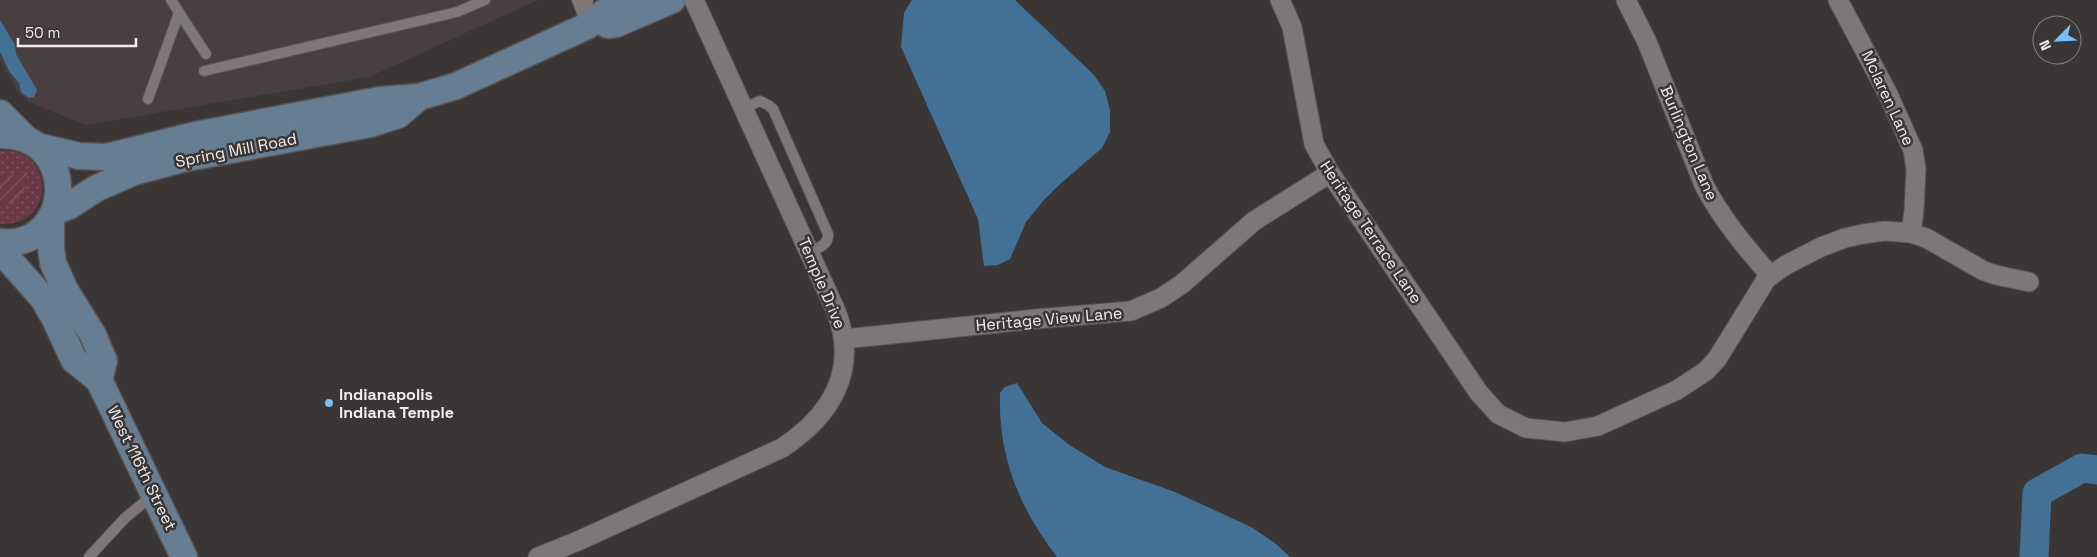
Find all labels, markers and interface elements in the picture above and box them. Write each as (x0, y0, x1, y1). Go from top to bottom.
scale bar (18, 15, 135, 47)
north arrow (2032, 15, 2082, 65)
text: 50 m (25, 23, 60, 42)
text: N (2035, 37, 2055, 53)
street label: Mclaren Lane (1857, 47, 1919, 149)
street label: Burlington Lane (1655, 83, 1723, 203)
street label: Spring Mill Road (174, 128, 298, 172)
street label: Heritage Terrace Lane (1315, 156, 1427, 308)
street label: Temple Drive (793, 234, 851, 332)
street label: Heritage View Lane (975, 302, 1123, 336)
place label: Indianapolis Indiana Temple (339, 384, 454, 423)
marker: Indianapolis Indiana Temple (323, 397, 335, 409)
street label: West 116th Street (103, 402, 181, 534)

